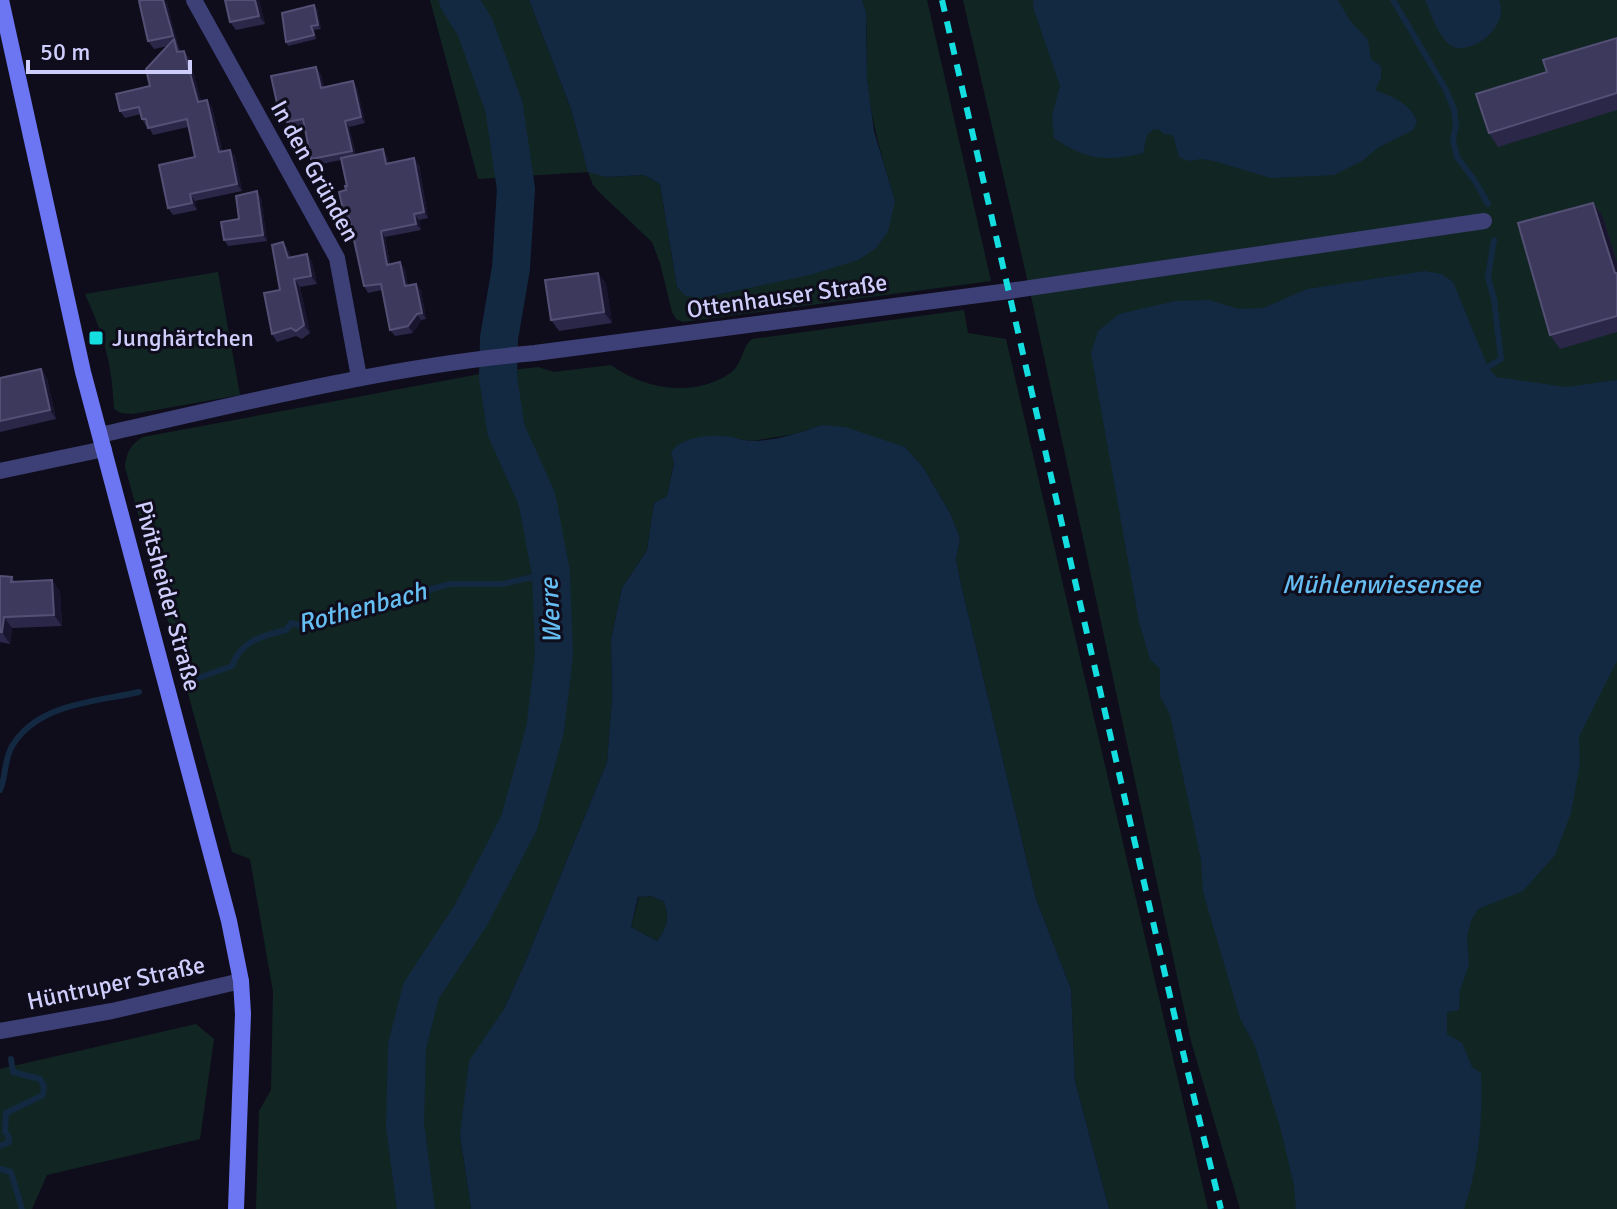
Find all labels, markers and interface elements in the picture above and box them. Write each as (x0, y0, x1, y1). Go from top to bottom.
scale bar (28, 24, 190, 74)
text: 50 m (40, 37, 90, 67)
street label: In den Gründen (264, 95, 366, 247)
street label: Ottenhauser Straße (685, 267, 889, 325)
place label: Junghärtchen (112, 323, 254, 353)
marker: Junghärtchen (87, 329, 105, 347)
street label: Pivitsheider Straße (128, 498, 208, 694)
water label: Mühlenwiesensee (1282, 569, 1482, 601)
water label: Rothenbach (294, 575, 431, 641)
water label: Werre (533, 575, 569, 645)
street label: Hüntruper Straße (24, 949, 208, 1017)

